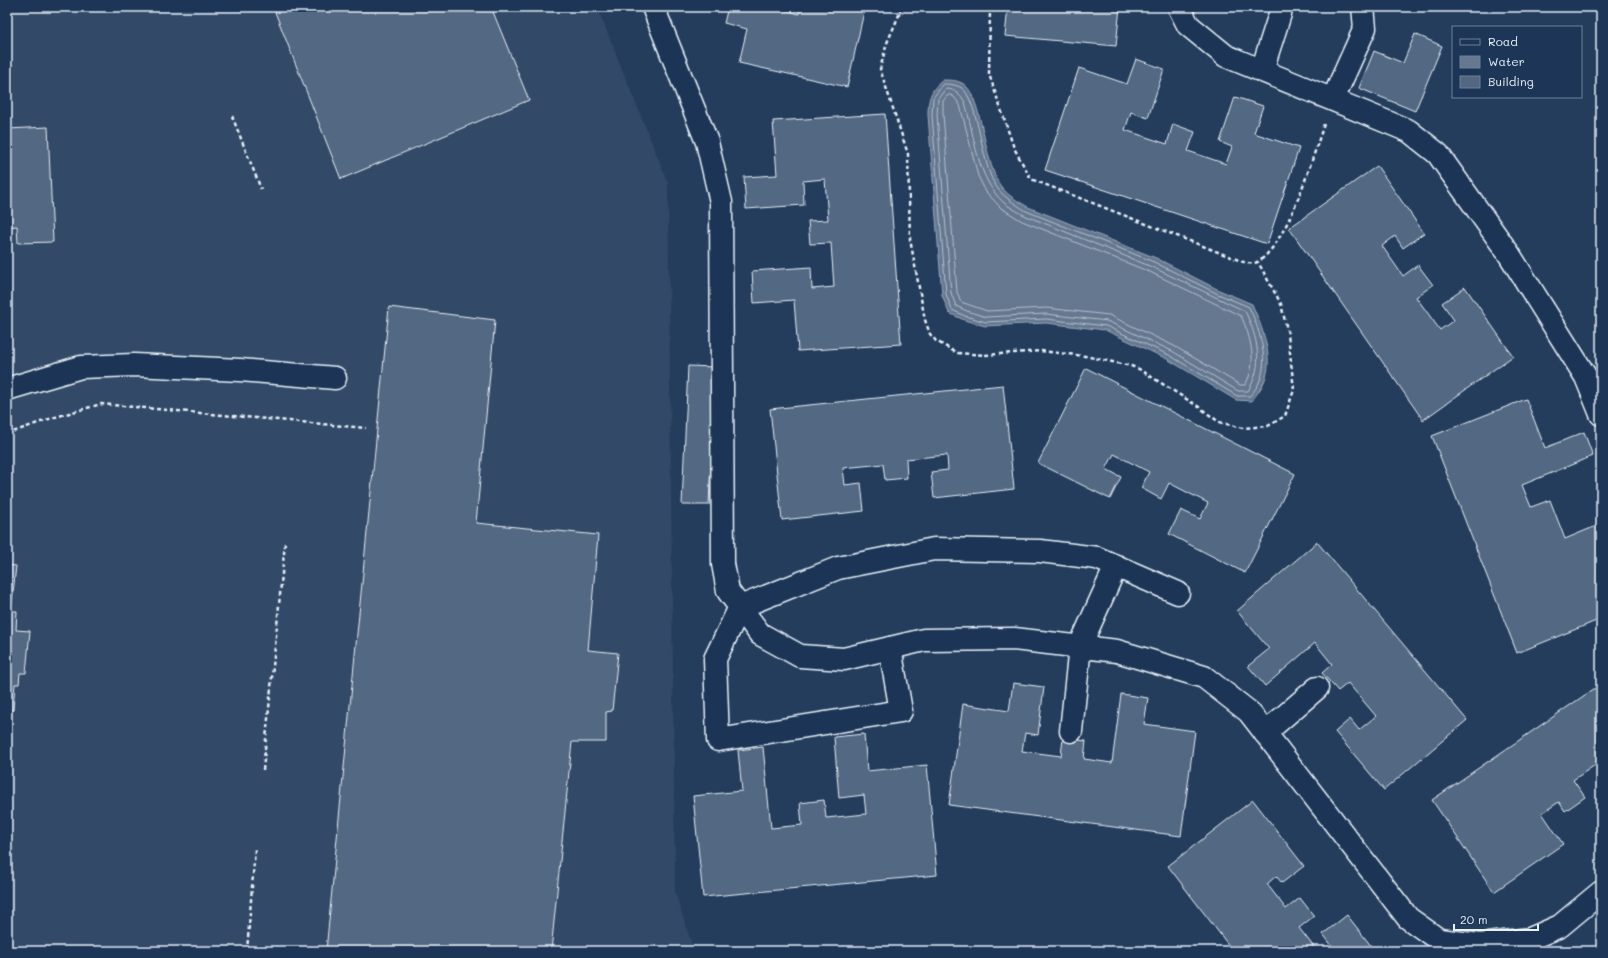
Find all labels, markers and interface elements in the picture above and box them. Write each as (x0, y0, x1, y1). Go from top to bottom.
legend (1452, 26, 1582, 98)
text: Road (1488, 33, 1518, 49)
text: Water (1488, 53, 1525, 69)
text: Building (1488, 73, 1534, 89)
scale bar (1454, 906, 1538, 932)
text: 20 m (1460, 911, 1488, 927)

